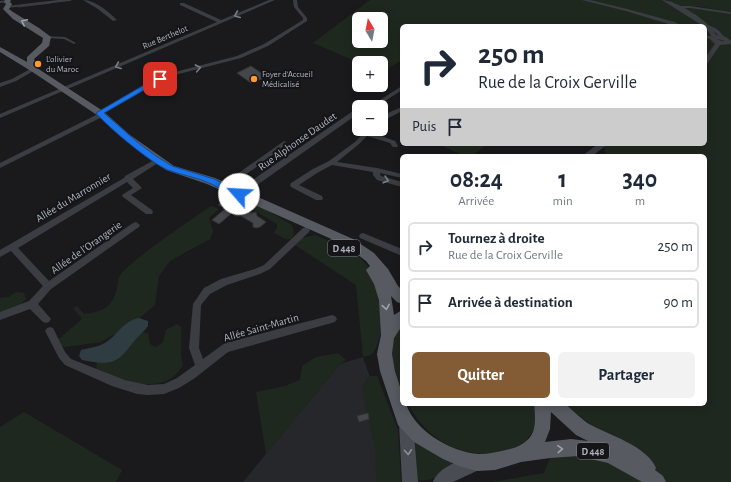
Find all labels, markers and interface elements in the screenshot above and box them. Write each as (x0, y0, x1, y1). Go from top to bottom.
one-way arrow (234, 11, 241, 19)
north arrow (352, 12, 388, 48)
map controls (352, 12, 388, 136)
one-way arrow (21, 19, 29, 27)
street label: Rue Berthelot (141, 24, 189, 51)
icon: right (412, 40, 464, 92)
text: 250 m (478, 41, 545, 69)
place label: L'olivier du Maroc (46, 55, 79, 74)
button: + (352, 56, 388, 92)
marker: L'olivier du Maroc (33, 59, 43, 69)
one-way arrow (114, 61, 122, 69)
pin (143, 62, 177, 96)
one-way arrow (195, 65, 201, 73)
icon: arrive (149, 68, 171, 90)
place label: Foyer d’Accueil Médicalisé (262, 70, 313, 89)
marker: Foyer d’Accueil Médicalisé (249, 74, 259, 84)
text: Rue de la Croix Gerville (478, 74, 637, 92)
button: − (352, 100, 388, 136)
street label: Rue Alphonse Daudet (256, 110, 339, 173)
icon: arrive (444, 116, 466, 138)
text: Puis (412, 119, 436, 134)
text: 08:24 (450, 168, 503, 192)
text: 1 (558, 168, 567, 192)
text: 340 (622, 168, 657, 192)
street label: Allée du Marronnier (34, 171, 113, 224)
position arrow (218, 173, 260, 215)
one-way arrow (382, 175, 389, 184)
text: Arrivée (458, 195, 494, 208)
text: min (553, 195, 573, 208)
text: m (635, 195, 645, 208)
street label: Allée de l'Orangerie (49, 219, 124, 276)
text: Tournez à droite (448, 231, 545, 246)
icon: right (414, 236, 436, 258)
text: 250 m (658, 239, 693, 254)
road number: D 448 (328, 240, 360, 256)
text: Rue de la Croix Gerville (448, 249, 563, 262)
icon: arrive (414, 292, 436, 314)
text: Arrivée à destination (448, 295, 573, 310)
text: 90 m (664, 295, 693, 310)
one-way arrow (381, 303, 390, 310)
street label: Allée Saint-Martin (222, 312, 300, 343)
button: Quitter (412, 352, 550, 398)
button: Partager (558, 352, 695, 398)
road number: D 448 (577, 443, 609, 459)
one-way arrow (557, 444, 563, 453)
one-way arrow (403, 449, 412, 455)

